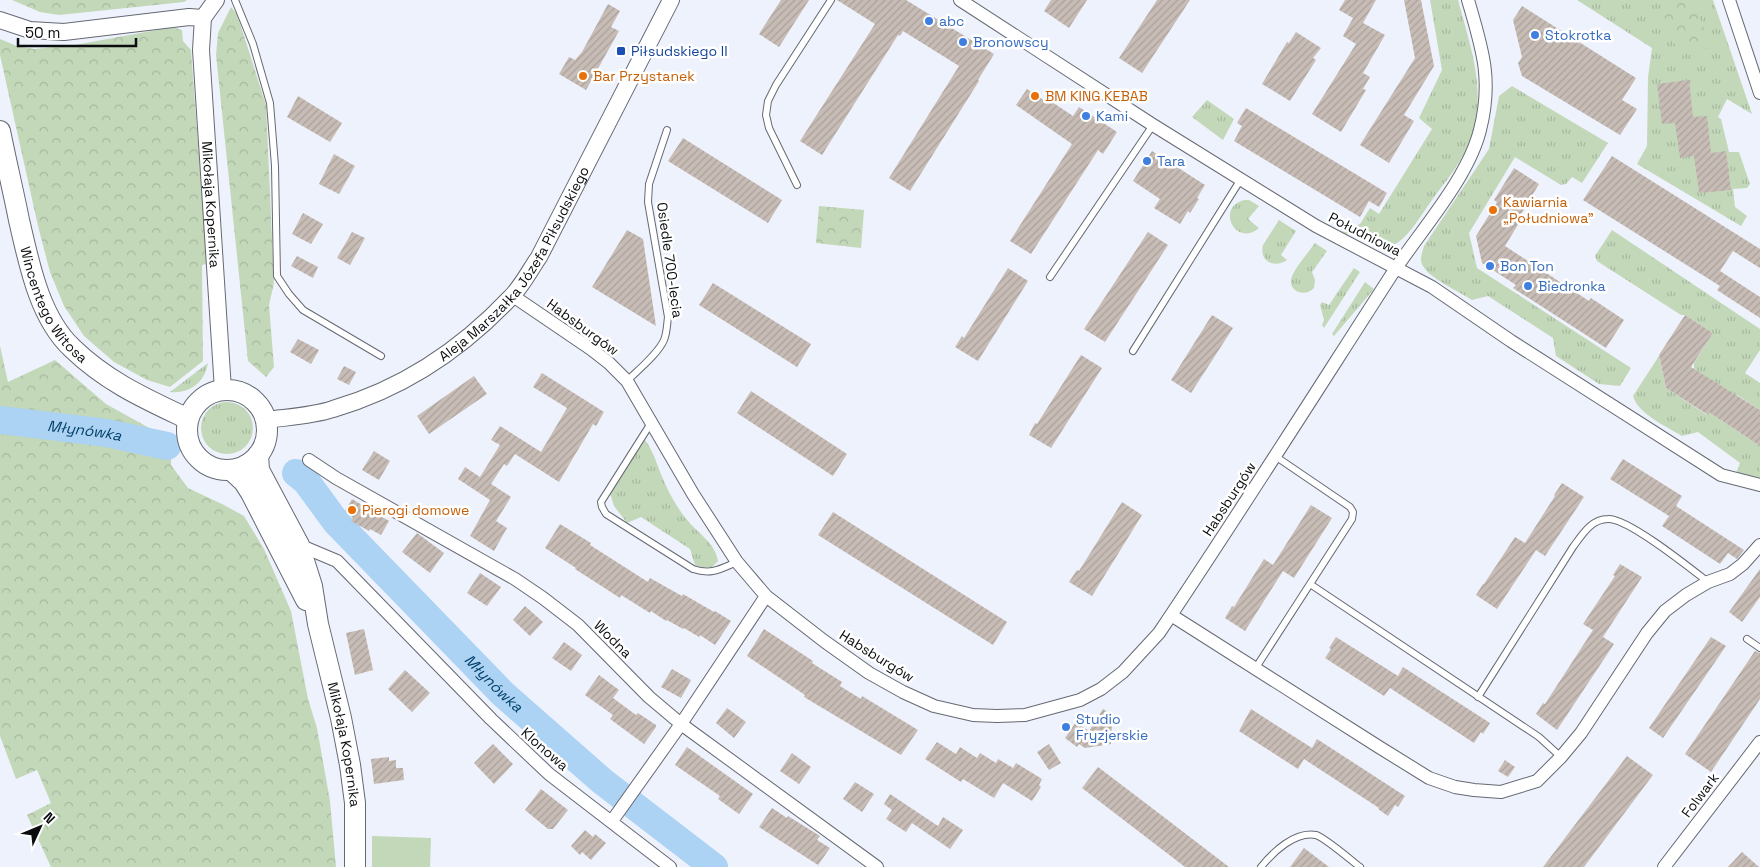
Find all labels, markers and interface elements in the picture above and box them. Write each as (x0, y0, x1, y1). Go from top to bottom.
place label: abc (939, 12, 964, 30)
scale bar (18, 15, 135, 47)
marker: abc (923, 15, 935, 27)
text: 50 m (25, 23, 60, 42)
place label: Stokrotka (1545, 26, 1611, 44)
marker: Stokrotka (1529, 29, 1541, 41)
place label: Bronowscy (973, 33, 1049, 51)
marker: Bronowscy (957, 36, 969, 48)
place label: Piłsudskiego II (631, 42, 728, 60)
marker: Piłsudskiego II (615, 45, 627, 57)
place label: Bar Przystanek (593, 67, 695, 85)
marker: Bar Przystanek (577, 70, 589, 82)
place label: BM KING KEBAB (1045, 87, 1148, 105)
marker: BM KING KEBAB (1029, 90, 1041, 102)
place label: Kami (1096, 107, 1128, 125)
marker: Kami (1080, 110, 1092, 122)
street label: Mikołaja Kopernika (198, 141, 224, 268)
place label: Tara (1157, 152, 1185, 170)
marker: Tara (1141, 155, 1153, 167)
street label: Aleja Marszałka Józefa Piłsudskiego (435, 163, 593, 365)
place label: Kawiarnia „Południowa” (1503, 193, 1594, 227)
street label: Osiedle 700-lecia (653, 201, 687, 319)
marker: Kawiarnia „Południowa” (1487, 204, 1499, 216)
street label: Południowa (1326, 208, 1404, 260)
street label: Wincentego Witosa (16, 245, 91, 367)
place label: Bon Ton (1500, 257, 1554, 275)
marker: Bon Ton (1484, 260, 1496, 272)
place label: Biedronka (1538, 277, 1606, 295)
marker: Biedronka (1522, 280, 1534, 292)
street label: Habsburgów (543, 295, 623, 359)
water label: Młynówka (46, 416, 124, 445)
street label: Habsburgów (1198, 458, 1260, 540)
place label: Pierogi domowe (362, 501, 469, 519)
marker: Pierogi domowe (346, 504, 358, 516)
street label: Wodna (590, 616, 636, 662)
street label: Habsburgów (836, 626, 918, 686)
water label: Młynówka (461, 650, 527, 716)
street label: Mikołaja Kopernika (324, 680, 364, 808)
place label: Studio Fryzjerskie (1076, 710, 1148, 744)
marker: Studio Fryzjerskie (1060, 721, 1072, 733)
street label: Klonowa (518, 724, 572, 774)
street label: Folwark (1677, 769, 1723, 821)
north arrow (15, 802, 65, 852)
text: N (40, 808, 59, 828)

